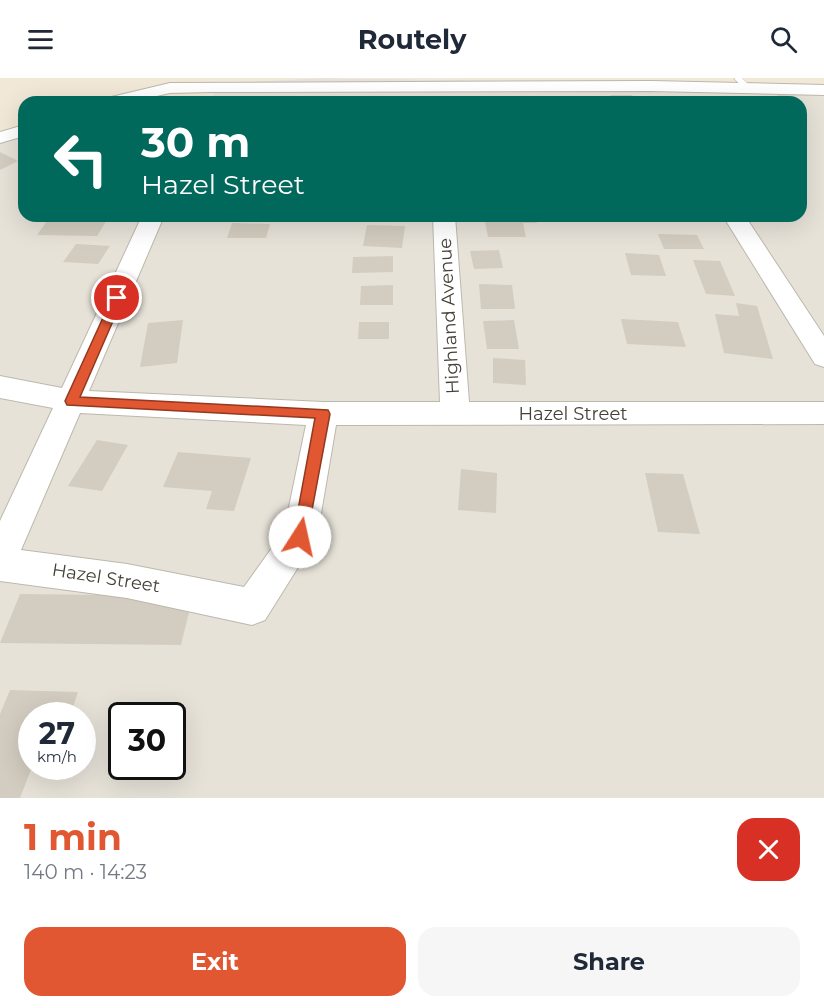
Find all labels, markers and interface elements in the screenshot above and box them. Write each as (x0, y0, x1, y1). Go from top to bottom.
icon: menu (24, 23, 57, 56)
text: Routely (358, 23, 466, 56)
icon: search (767, 23, 800, 56)
text: 30 m (141, 116, 250, 168)
icon: left (42, 120, 120, 198)
text: Hazel Street (141, 168, 305, 201)
street label: Highland Avenue (434, 237, 464, 395)
pin (91, 272, 142, 323)
icon: arrive (100, 281, 133, 314)
street label: Hazel Street (518, 403, 628, 425)
position arrow (268, 505, 332, 569)
street label: Hazel Street (50, 559, 162, 597)
speed limit sign: 30 (108, 702, 186, 780)
text: 27 (39, 715, 75, 752)
text: km/h (37, 747, 77, 766)
text: 1 min (24, 815, 122, 859)
button: close (737, 818, 800, 881)
text: 140 m · 14:23 (24, 860, 147, 884)
button: Exit (24, 927, 406, 996)
button: Share (418, 927, 800, 996)

